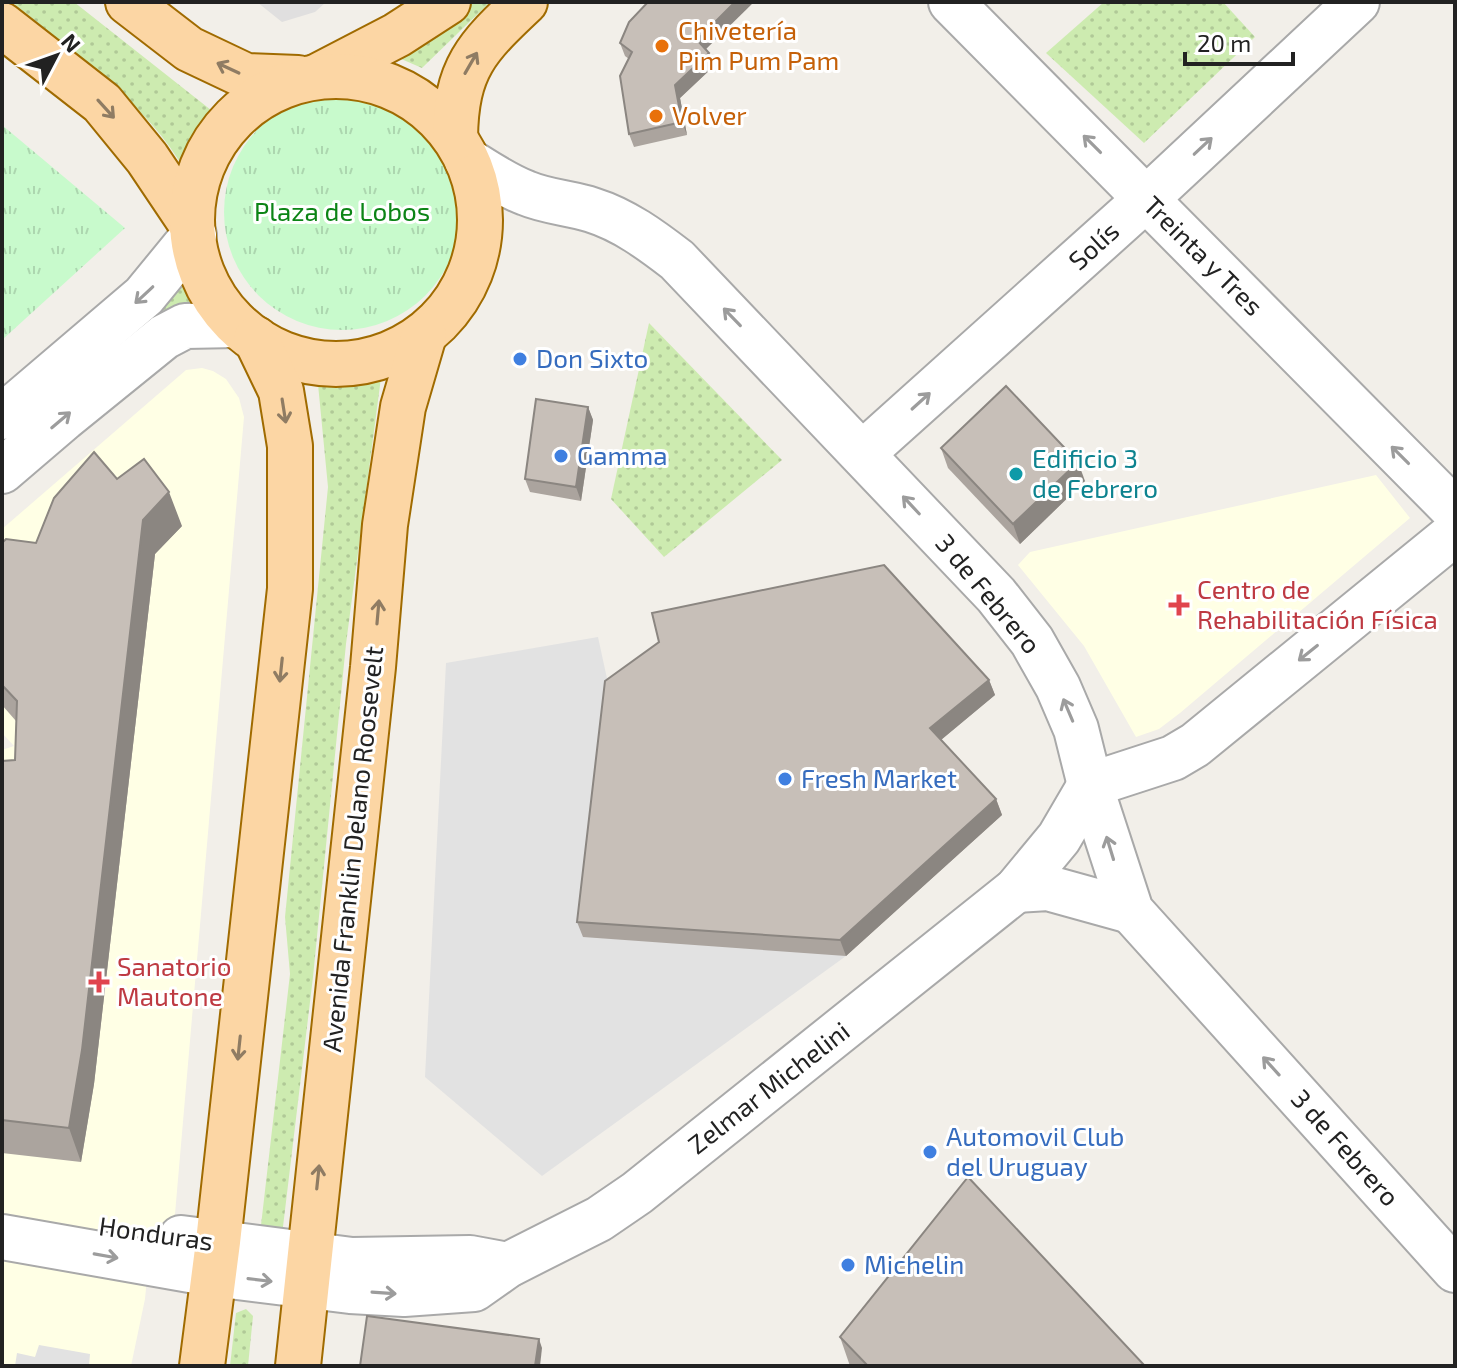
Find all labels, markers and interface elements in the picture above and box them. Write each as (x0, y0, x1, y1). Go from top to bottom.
place label: Chivetería Pim Pum Pam (678, 14, 839, 75)
north arrow (16, 16, 96, 96)
scale bar (1185, 16, 1293, 66)
text: N (57, 28, 87, 57)
text: 20 m (1197, 28, 1251, 57)
marker: Chivetería Pim Pum Pam (653, 37, 671, 55)
one-way arrow (463, 52, 479, 75)
one-way arrow (217, 60, 241, 75)
one-way arrow (97, 99, 116, 119)
place label: Volver (672, 99, 747, 130)
marker: Volver (647, 107, 665, 125)
one-way arrow (1082, 134, 1101, 154)
one-way arrow (1193, 137, 1213, 155)
street label: Treinta y Tres (1138, 189, 1270, 321)
park label: Plaza de Lobos (254, 195, 430, 226)
street label: Solís (1062, 214, 1124, 275)
one-way arrow (135, 285, 154, 304)
one-way arrow (722, 307, 741, 327)
place label: Don Sixto (536, 342, 648, 373)
marker: Don Sixto (511, 350, 529, 368)
one-way arrow (910, 392, 930, 410)
one-way arrow (278, 398, 293, 423)
one-way arrow (50, 411, 71, 429)
place label: Gamma (577, 439, 667, 470)
place label: Edificio 3 de Febrero (1032, 442, 1158, 503)
one-way arrow (1391, 446, 1410, 465)
marker: Gamma (552, 447, 570, 465)
marker: Edificio 3 de Febrero (1007, 465, 1025, 483)
one-way arrow (902, 495, 921, 515)
street label: 3 de Febrero (930, 527, 1048, 659)
place label: Centro de Rehabilitación Física (1197, 573, 1438, 634)
marker: Centro de Rehabilitación Física (1168, 594, 1190, 616)
one-way arrow (370, 599, 385, 626)
street label: Avenida Franklin Delano Roosevelt (315, 644, 388, 1053)
one-way arrow (1298, 644, 1318, 662)
one-way arrow (273, 656, 288, 683)
one-way arrow (1060, 698, 1075, 723)
place label: Fresh Market (801, 762, 957, 793)
marker: Fresh Market (776, 770, 794, 788)
one-way arrow (1102, 836, 1117, 862)
place label: Sanatorio Mautone (117, 950, 232, 1011)
marker: Sanatorio Mautone (88, 971, 110, 993)
street label: Zelmar Michelini (681, 1014, 855, 1159)
one-way arrow (231, 1034, 246, 1061)
one-way arrow (1263, 1057, 1281, 1077)
street label: 3 de Febrero (1286, 1082, 1407, 1212)
place label: Automovil Club del Uruguay (946, 1120, 1124, 1181)
marker: Automovil Club del Uruguay (921, 1143, 939, 1161)
one-way arrow (311, 1164, 326, 1191)
street label: Honduras (97, 1209, 215, 1256)
place label: Michelin (864, 1248, 964, 1279)
one-way arrow (93, 1250, 118, 1265)
marker: Michelin (839, 1256, 857, 1274)
one-way arrow (247, 1273, 272, 1288)
one-way arrow (370, 1286, 397, 1301)

